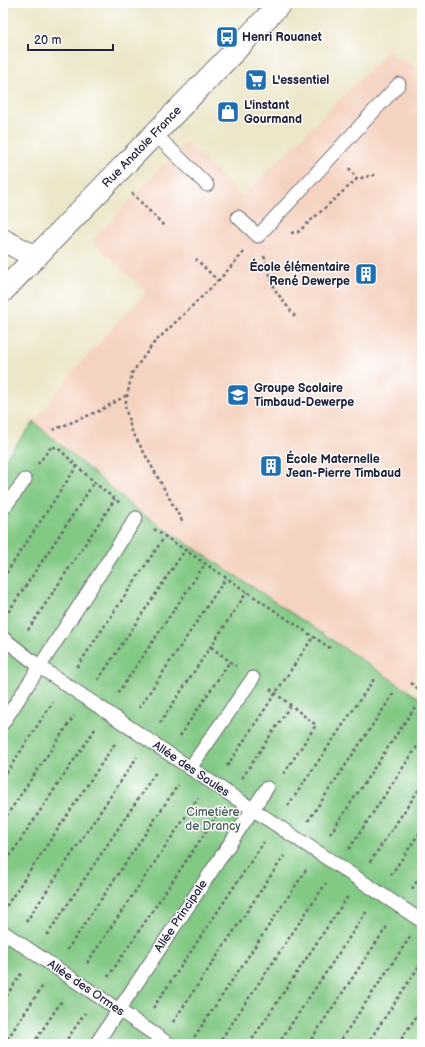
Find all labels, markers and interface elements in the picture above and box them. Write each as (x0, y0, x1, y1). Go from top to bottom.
bus stop icon: Henri Rouanet (214, 24, 240, 50)
scale bar (28, 26, 113, 52)
place label: Henri Rouanet (242, 30, 322, 45)
text: 20 m (34, 33, 61, 48)
supermarket icon: L'essentiel (243, 67, 269, 93)
place label: L'essentiel (272, 73, 329, 88)
place label: L'instant Gourmand (244, 98, 302, 127)
shop icon: L'instant Gourmand (215, 99, 241, 125)
street label: Rue Anatole France (99, 103, 185, 191)
place label: École élémentaire René Dewerpe (249, 258, 350, 289)
building icon: École élémentaire René Dewerpe (353, 261, 379, 287)
place label: Groupe Scolaire Timbaud-Dewerpe (254, 381, 354, 410)
school or university icon: Groupe Scolaire Timbaud-Dewerpe (225, 382, 251, 408)
place label: École Maternelle Jean-Pierre Timbaud (286, 450, 401, 481)
building icon: École Maternelle Jean-Pierre Timbaud (258, 453, 284, 479)
street label: Allée des Saules (150, 738, 232, 800)
park label: Cimetière de Drancy (185, 805, 241, 834)
street label: Allée Principale (151, 877, 211, 955)
street label: Allée des Ormes (45, 957, 127, 1019)

